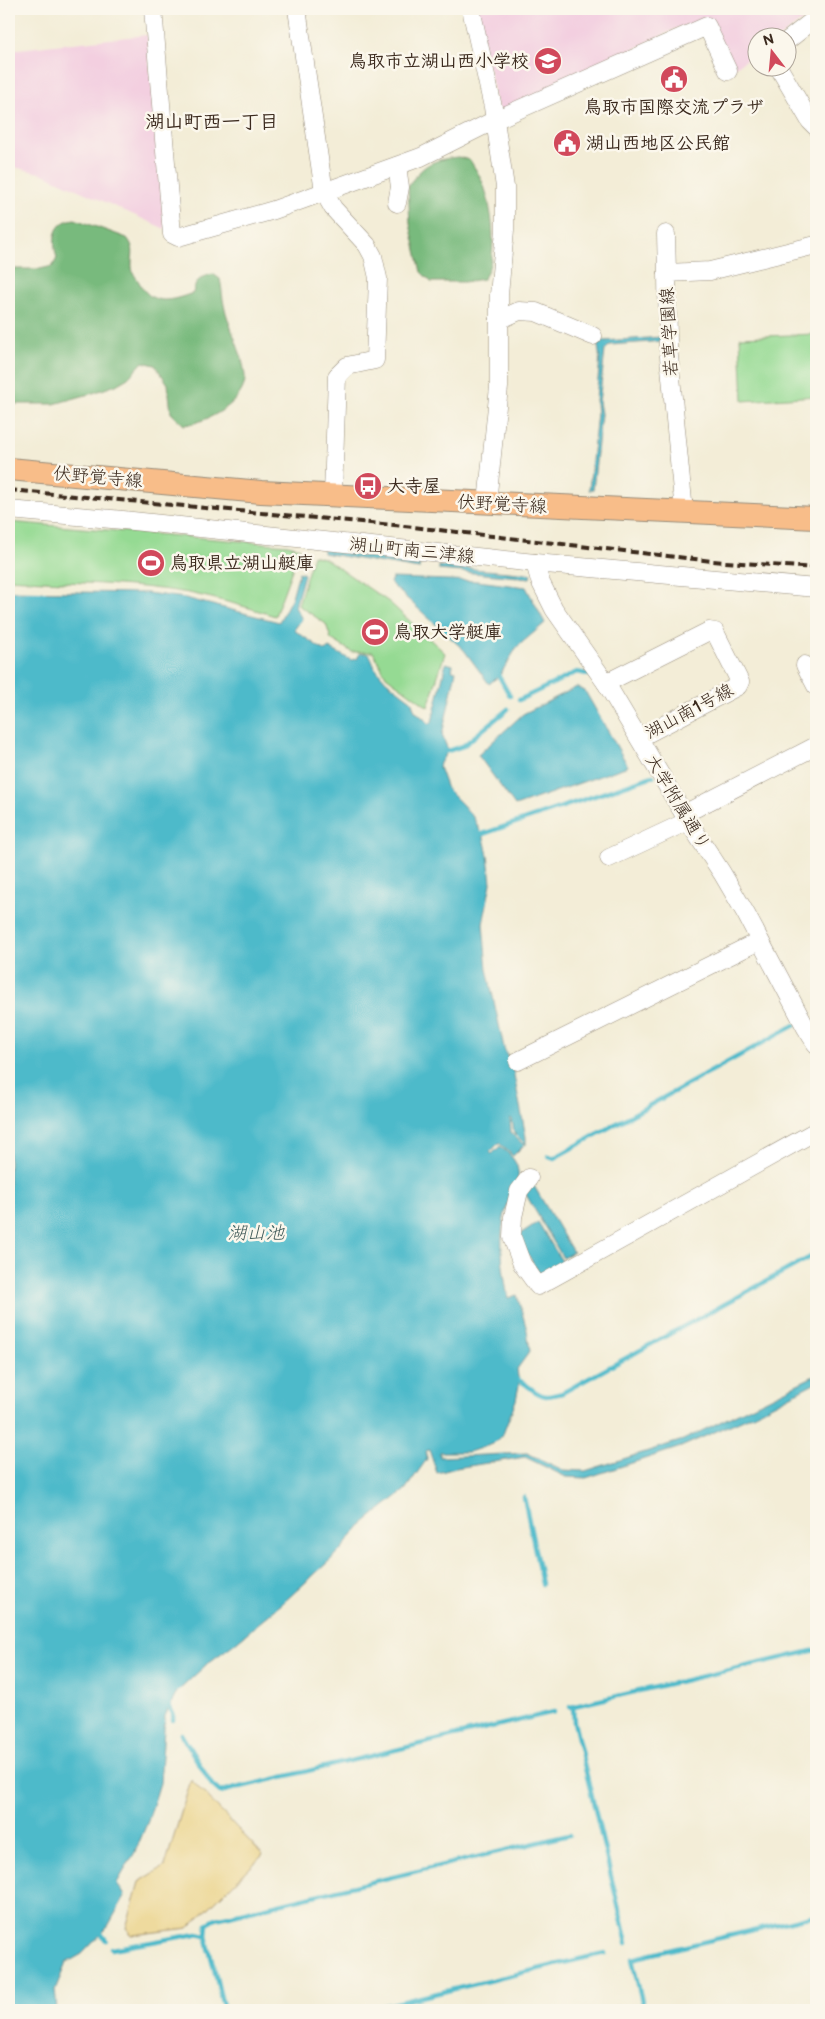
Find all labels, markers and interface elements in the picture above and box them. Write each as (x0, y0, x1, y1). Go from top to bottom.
north arrow (748, 28, 798, 78)
text: N (761, 30, 776, 50)
school or university icon: 鳥取市立湖山西小学校 (533, 46, 563, 76)
place label: 鳥取市立湖山西小学校 (349, 51, 529, 72)
public building icon: 鳥取市国際交流プラザ (659, 64, 689, 94)
place label: 鳥取市国際交流プラザ (584, 97, 764, 118)
district label: 湖山町西一丁目 (145, 111, 279, 134)
public building icon: 湖山西地区公民館 (552, 128, 582, 158)
place label: 湖山西地区公民館 (586, 133, 730, 154)
street label: 若草学園線 (657, 286, 682, 377)
street label: 伏野覚寺線 (52, 463, 144, 492)
bus stop icon: 大寺屋 (353, 471, 383, 501)
place label: 大寺屋 (387, 476, 441, 497)
street label: 伏野覚寺線 (456, 492, 547, 517)
street label: 湖山町南三津線 (348, 533, 476, 568)
sports icon: 鳥取県立湖山艇庫 (136, 548, 166, 578)
place label: 鳥取県立湖山艇庫 (170, 553, 314, 574)
sports icon: 鳥取大学艇庫 (360, 617, 390, 647)
place label: 鳥取大学艇庫 (394, 622, 502, 643)
street label: 湖山南1号線 (641, 679, 737, 743)
street label: 大学附属通り (641, 751, 714, 854)
water label: 湖山池 (227, 1222, 285, 1245)

